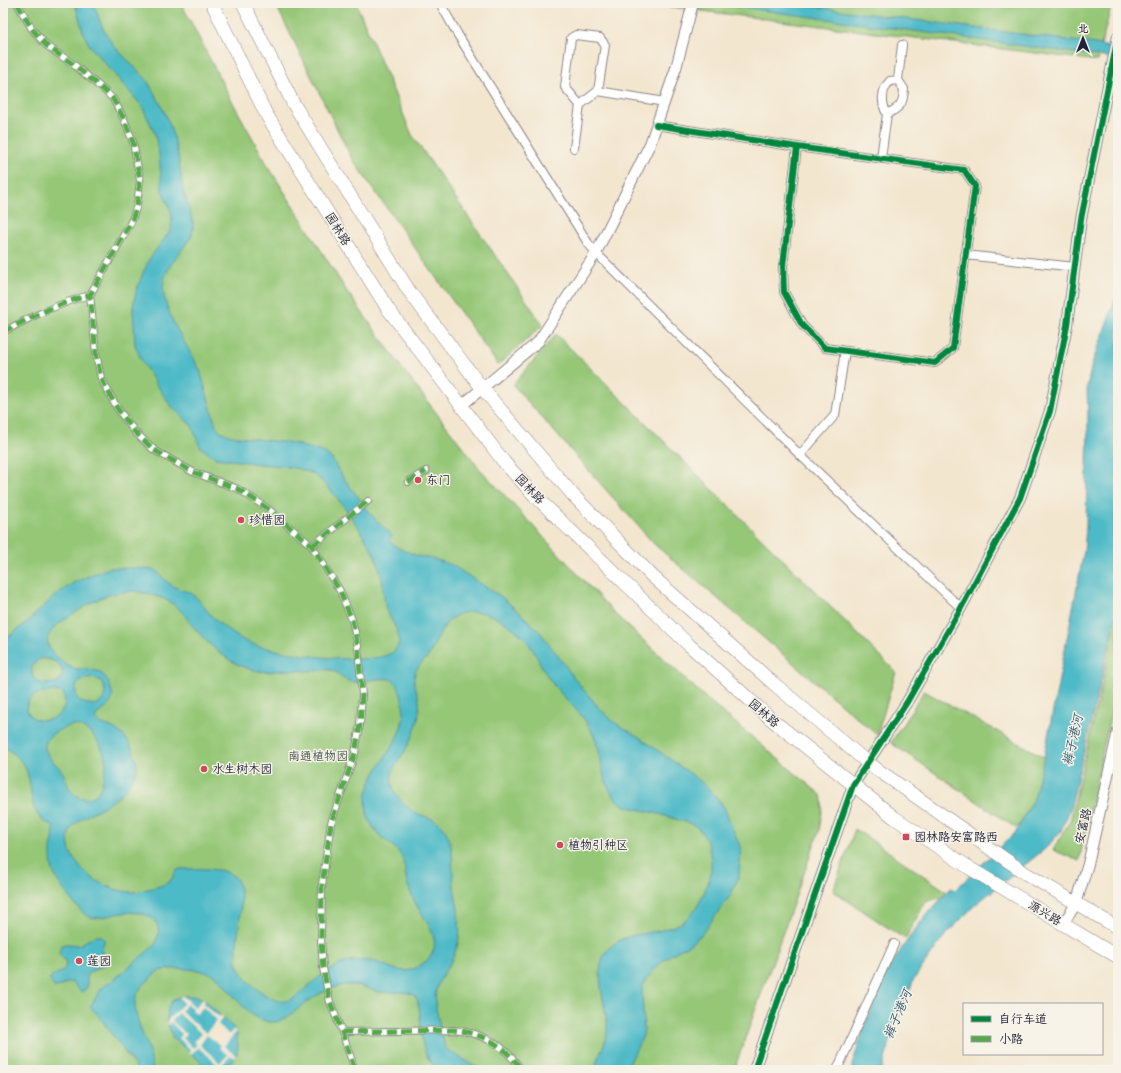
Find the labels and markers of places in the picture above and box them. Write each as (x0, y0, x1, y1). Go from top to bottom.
place label: 东门 (426, 470, 450, 488)
marker: 东门 (413, 475, 423, 485)
place label: 珍惜园 (249, 510, 285, 528)
marker: 珍惜园 (236, 515, 246, 525)
place label: 水生树木园 (212, 759, 272, 777)
marker: 水生树木园 (199, 764, 209, 774)
place label: 园林路安富路西 (914, 827, 998, 845)
marker: 园林路安富路西 (901, 832, 911, 842)
place label: 植物引种区 (568, 835, 628, 853)
marker: 植物引种区 (555, 840, 565, 850)
place label: 莲园 (87, 951, 111, 969)
marker: 莲园 (74, 956, 84, 966)

